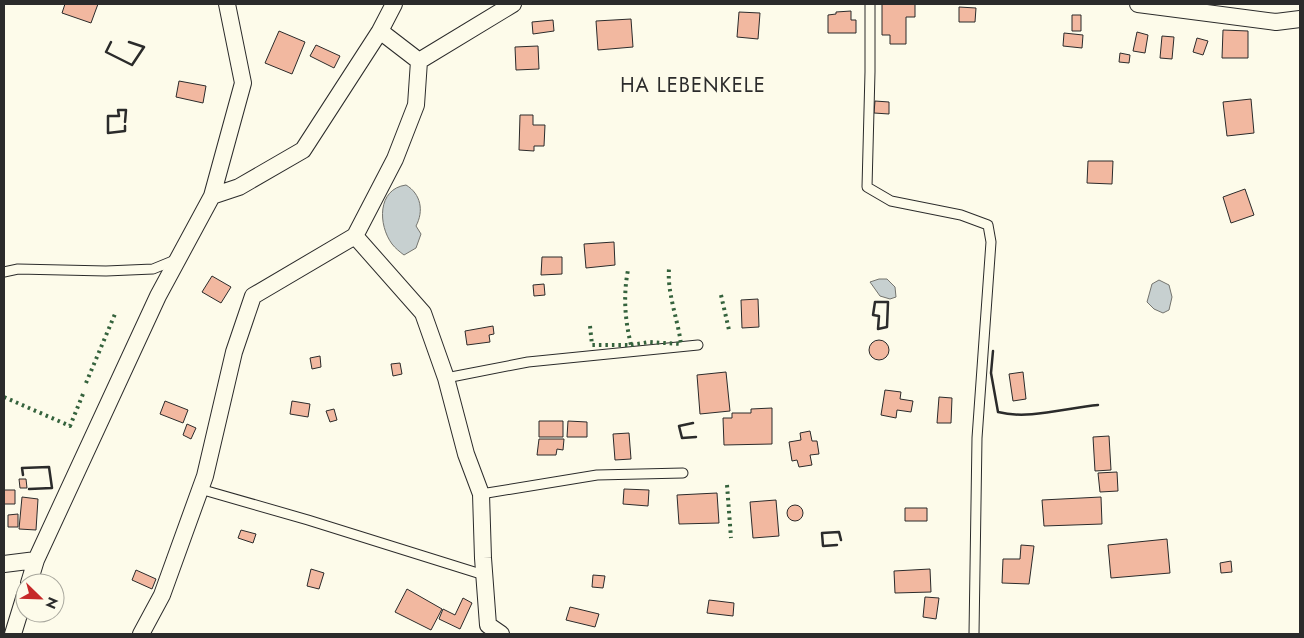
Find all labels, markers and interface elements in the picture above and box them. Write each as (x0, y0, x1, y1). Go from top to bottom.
district label: HA LEBENKELE (620, 71, 766, 100)
north arrow (15, 573, 65, 623)
text: N (41, 594, 63, 612)

